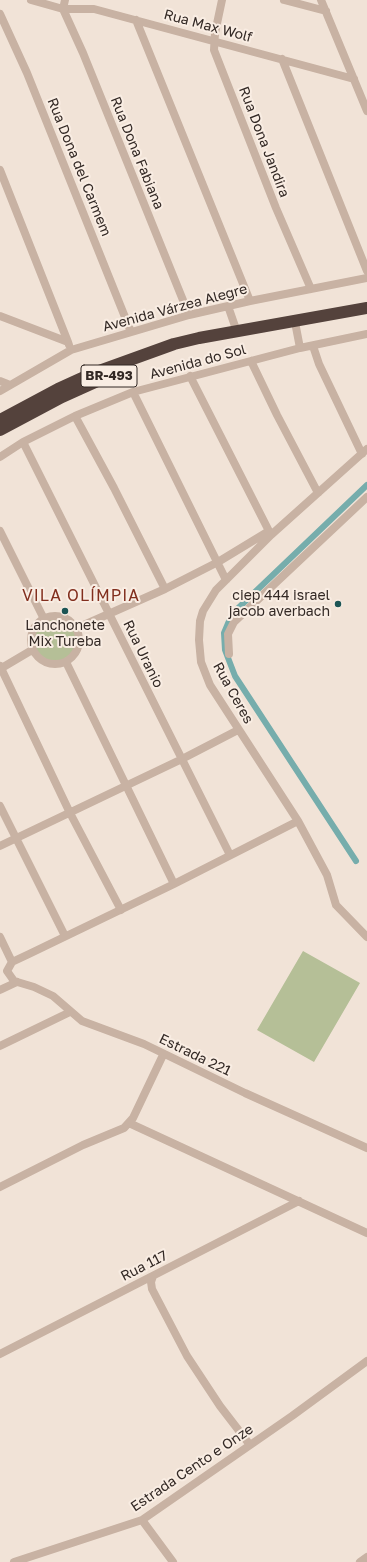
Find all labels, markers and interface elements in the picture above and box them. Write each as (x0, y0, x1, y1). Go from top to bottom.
street label: Rua Max Wolf (162, 6, 254, 46)
street label: Rua Dona Jandira (235, 84, 293, 200)
street label: Rua Dona Fabiana (107, 94, 167, 212)
street label: Rua Dona del Carmem (44, 95, 114, 239)
street label: Avenida Várzea Alegre (101, 281, 249, 335)
street label: Avenida do Sol (148, 341, 248, 383)
road number: BR-493 (81, 365, 137, 387)
district label: VILA OLÍMPIA (22, 586, 140, 606)
place label: ciep 444 israel jacob averbach (229, 588, 330, 620)
marker: ciep 444 israel jacob averbach (333, 599, 343, 609)
marker: Lanchonete Mix Tureba (60, 606, 70, 616)
street label: Rua Uranio (119, 617, 167, 691)
place label: Lanchonete Mix Tureba (25, 618, 105, 650)
street label: Rua Ceres (209, 659, 257, 727)
street label: Estrada 221 (156, 1030, 234, 1080)
street label: Rua 117 (118, 1247, 170, 1285)
street label: Estrada Cento e Onze (128, 1421, 256, 1515)

